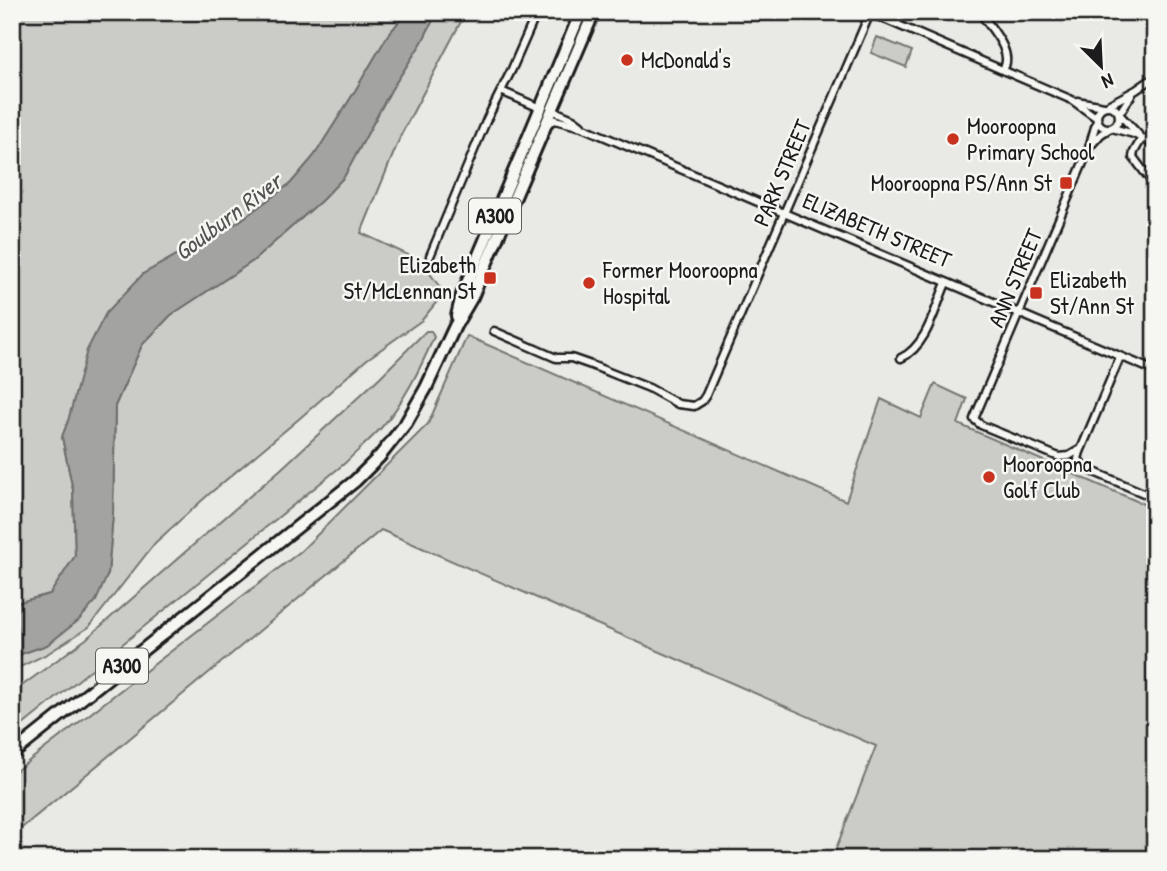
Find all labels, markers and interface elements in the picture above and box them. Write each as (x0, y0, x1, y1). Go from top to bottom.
north arrow (1066, 32, 1136, 102)
place label: McDonald's (641, 44, 731, 75)
marker: McDonald's (619, 52, 635, 68)
text: N (1098, 68, 1118, 95)
place label: Mooroopna Primary School (967, 110, 1095, 167)
street label: PARK STREET (745, 115, 818, 231)
marker: Mooroopna Primary School (945, 131, 961, 147)
water label: Goulburn River (167, 164, 290, 267)
place label: Mooroopna PS/Ann St (871, 167, 1053, 198)
marker: Mooroopna PS/Ann St (1058, 175, 1074, 191)
street label: ELIZABETH STREET (798, 184, 956, 275)
road number: A300 (469, 198, 521, 234)
street label: ANN STREET (980, 224, 1049, 332)
place label: Elizabeth St/McLennan St (344, 249, 477, 306)
place label: Former Mooroopna Hospital (602, 254, 758, 311)
place label: Elizabeth St/Ann St (1050, 264, 1135, 321)
marker: Elizabeth St/McLennan St (482, 270, 498, 286)
marker: Former Mooroopna Hospital (581, 275, 597, 291)
marker: Elizabeth St/Ann St (1028, 285, 1044, 301)
place label: Mooroopna Golf Club (1003, 448, 1092, 505)
marker: Mooroopna Golf Club (981, 469, 997, 485)
road number: A300 (96, 648, 148, 684)

